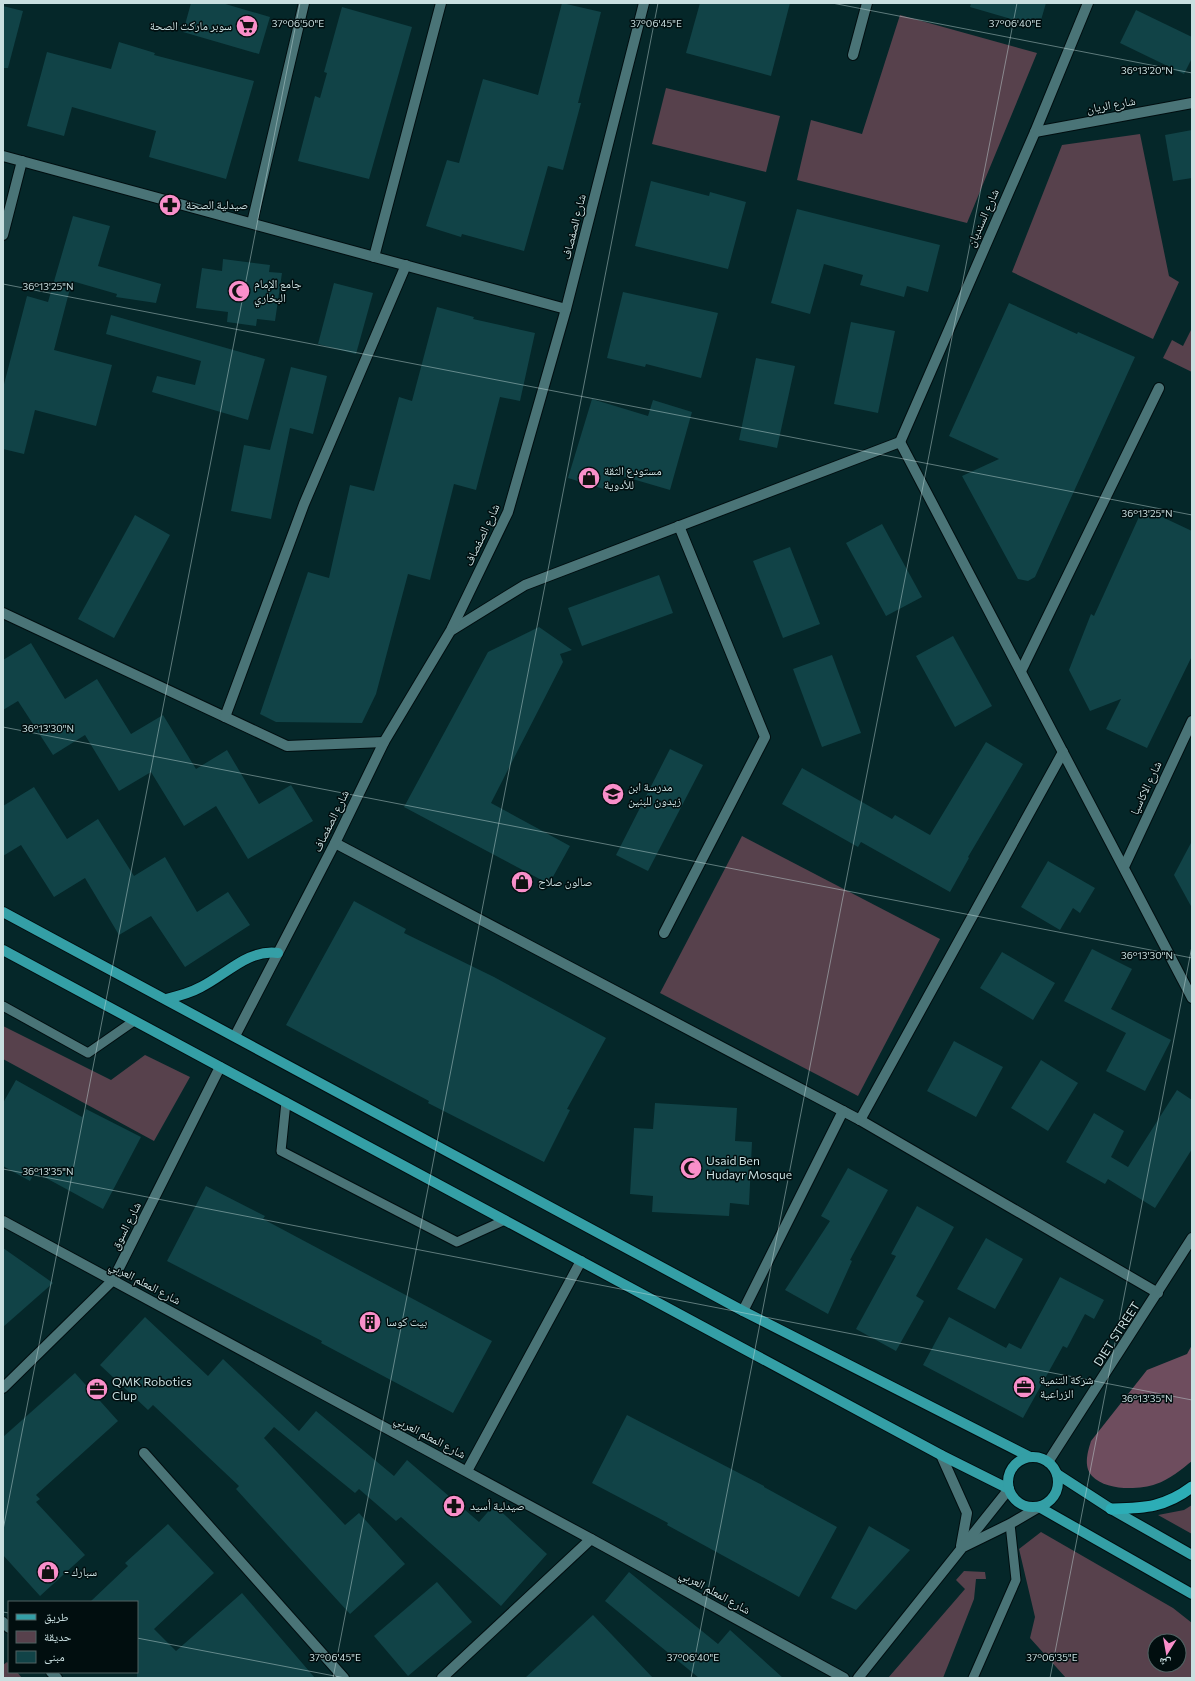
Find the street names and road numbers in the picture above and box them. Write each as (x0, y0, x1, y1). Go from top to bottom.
street label: شارع الريان (1085, 93, 1137, 117)
street label: شارع السنديان (963, 186, 1003, 250)
street label: شارع الصفصاف (558, 192, 590, 261)
street label: شارع الصفصاف (461, 501, 503, 569)
street label: شارع الاكاسيا (1127, 758, 1165, 817)
street label: شارع الصفصاف (309, 787, 353, 855)
street label: شارع السوق (107, 1199, 145, 1253)
street label: شارع المعلم العربي (106, 1257, 184, 1310)
street label: DIET STREET (1090, 1298, 1142, 1368)
street label: شارع المعلم العربي (391, 1411, 469, 1464)
street label: شارع المعلم العربي (676, 1566, 753, 1620)

